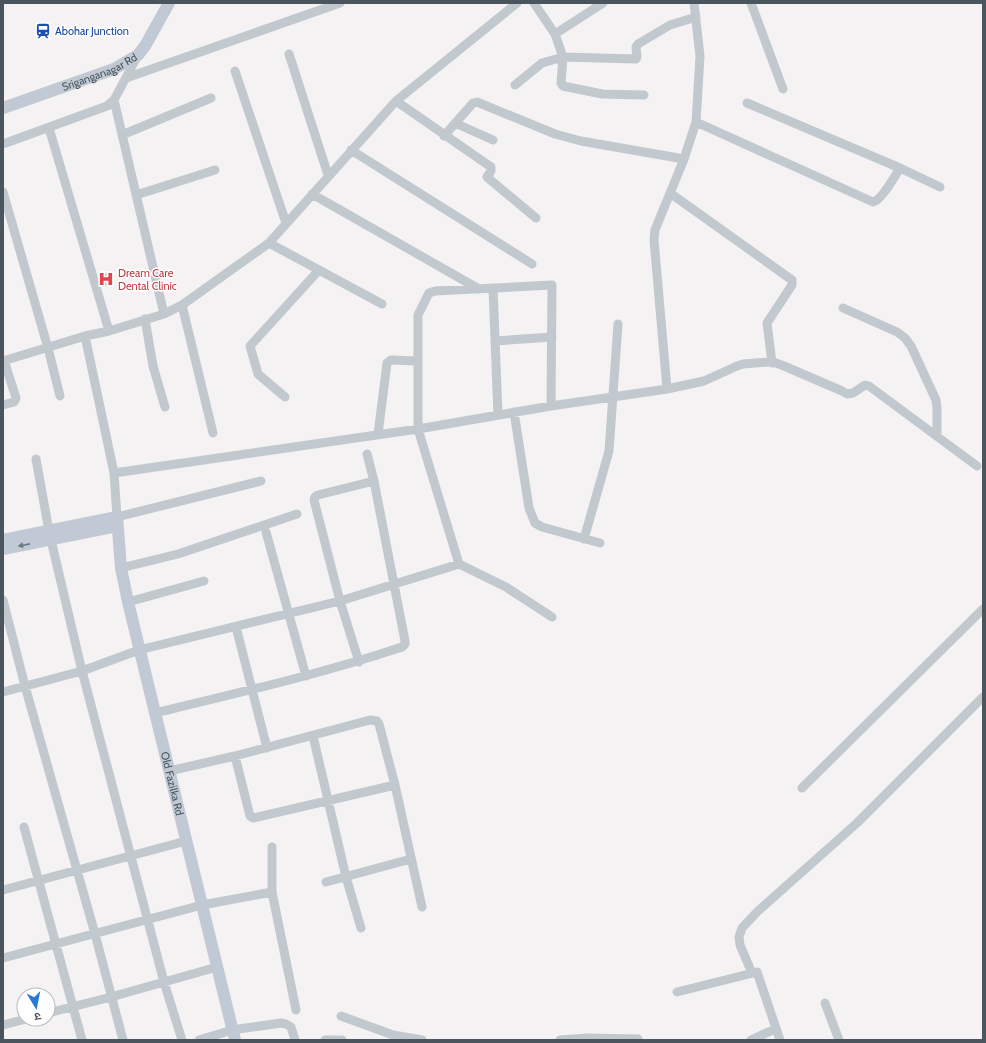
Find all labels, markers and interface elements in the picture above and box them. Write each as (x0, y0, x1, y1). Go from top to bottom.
station icon: Abohar Junction (34, 22, 52, 40)
place label: Abohar Junction (55, 24, 129, 38)
street label: Sriganganagar Rd (60, 50, 140, 94)
place label: Dream Care Dental Clinic (118, 266, 177, 293)
hospital icon: Dream Care Dental Clinic (97, 270, 115, 288)
one-way arrow (18, 542, 30, 548)
street label: Old Fazilka Rd (158, 750, 187, 817)
north arrow (16, 987, 56, 1027)
text: उ (33, 1009, 42, 1024)

